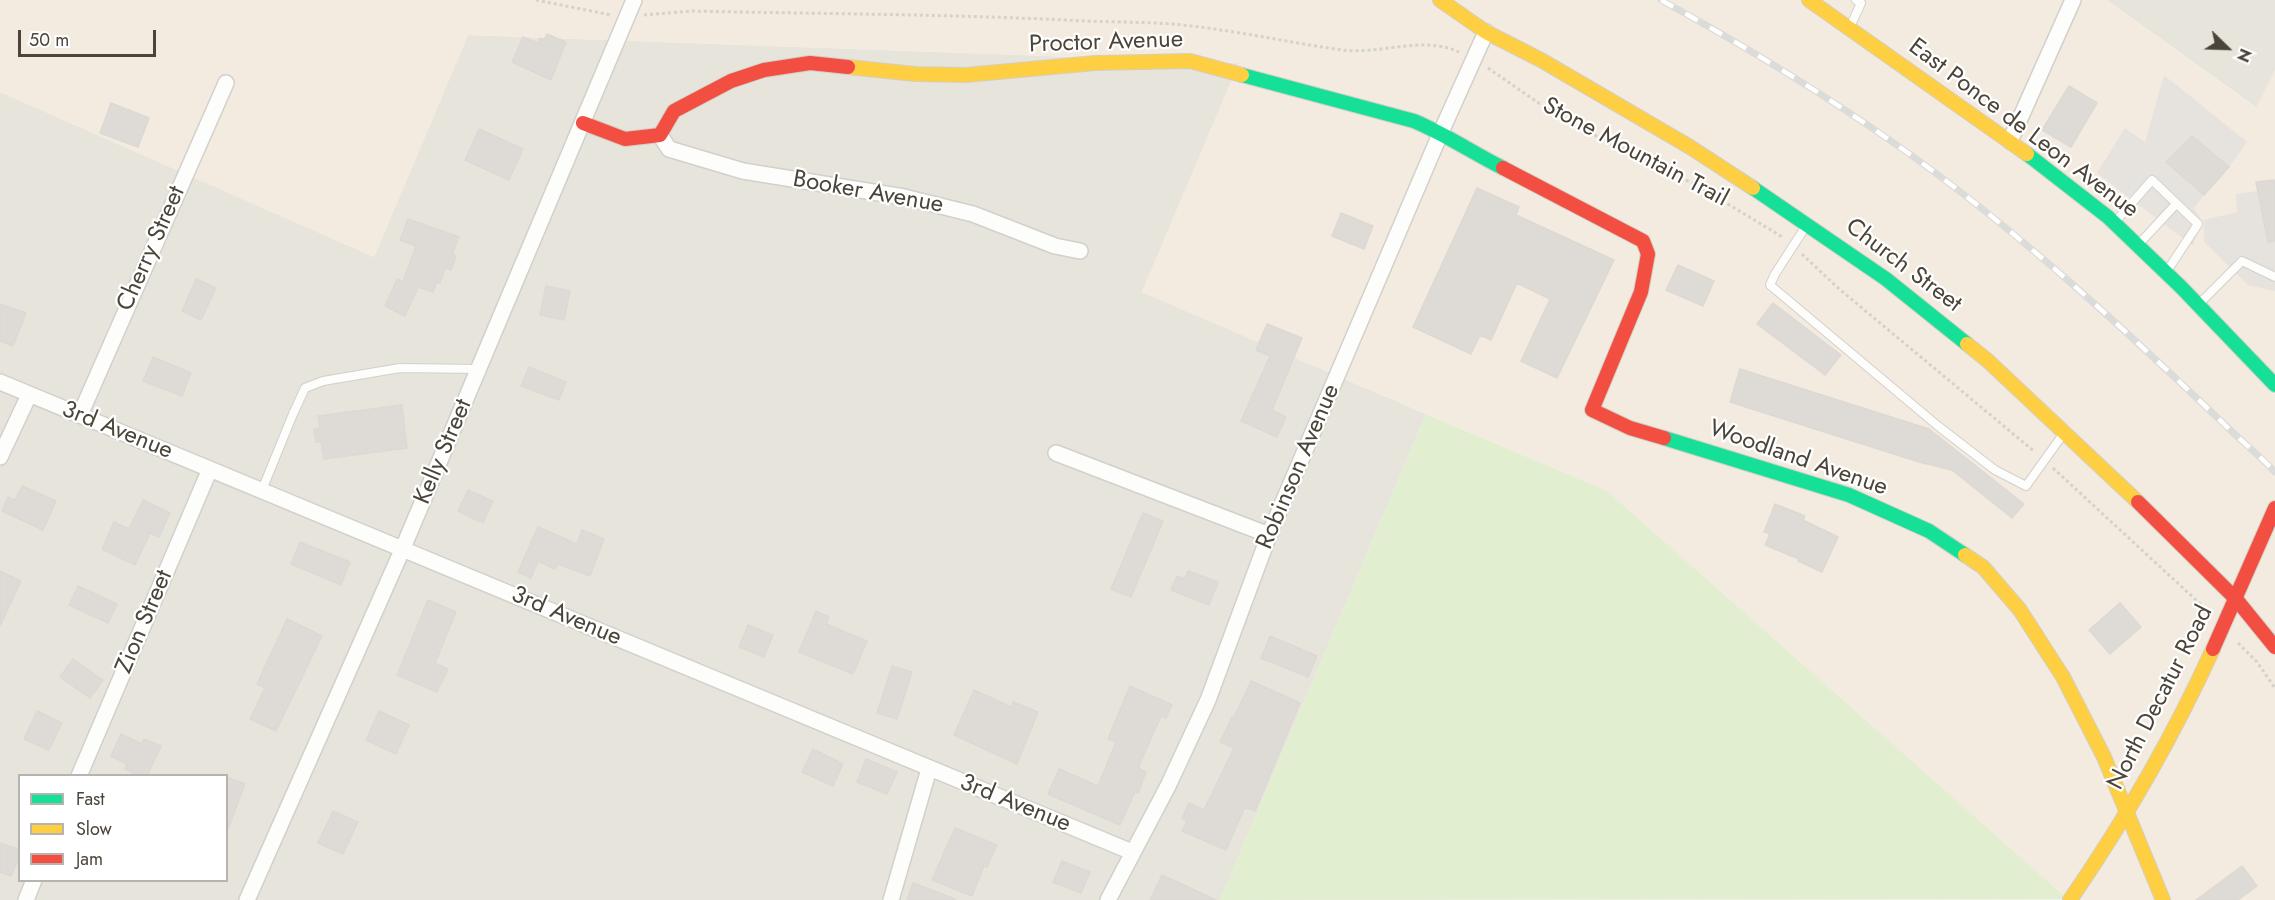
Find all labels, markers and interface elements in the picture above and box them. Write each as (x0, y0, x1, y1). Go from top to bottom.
scale bar (21, 18, 159, 56)
north arrow (2197, 18, 2257, 78)
street label: Proctor Avenue (1028, 26, 1184, 60)
text: 50 m (29, 27, 69, 53)
street label: East Ponce de Leon Avenue (1902, 33, 2144, 225)
text: N (2231, 45, 2257, 66)
street label: Stone Mountain Trail (1537, 92, 1733, 214)
street label: Booker Avenue (790, 166, 946, 220)
street label: Cherry Street (112, 182, 192, 316)
street label: Church Street (1839, 213, 1967, 319)
street label: Robinson Avenue (1251, 380, 1347, 554)
street label: Kelly Street (409, 395, 479, 509)
street label: 3rd Avenue (57, 396, 177, 466)
street label: Woodland Avenue (1705, 415, 1891, 503)
street label: Zion Street (110, 566, 180, 678)
street label: 3rd Avenue (507, 581, 625, 653)
street label: North Decatur Road (2102, 601, 2220, 795)
street label: 3rd Avenue (955, 769, 1075, 839)
legend (18, 774, 228, 882)
text: Fast (76, 786, 105, 812)
text: Slow (76, 816, 112, 842)
text: Jam (76, 846, 103, 872)

